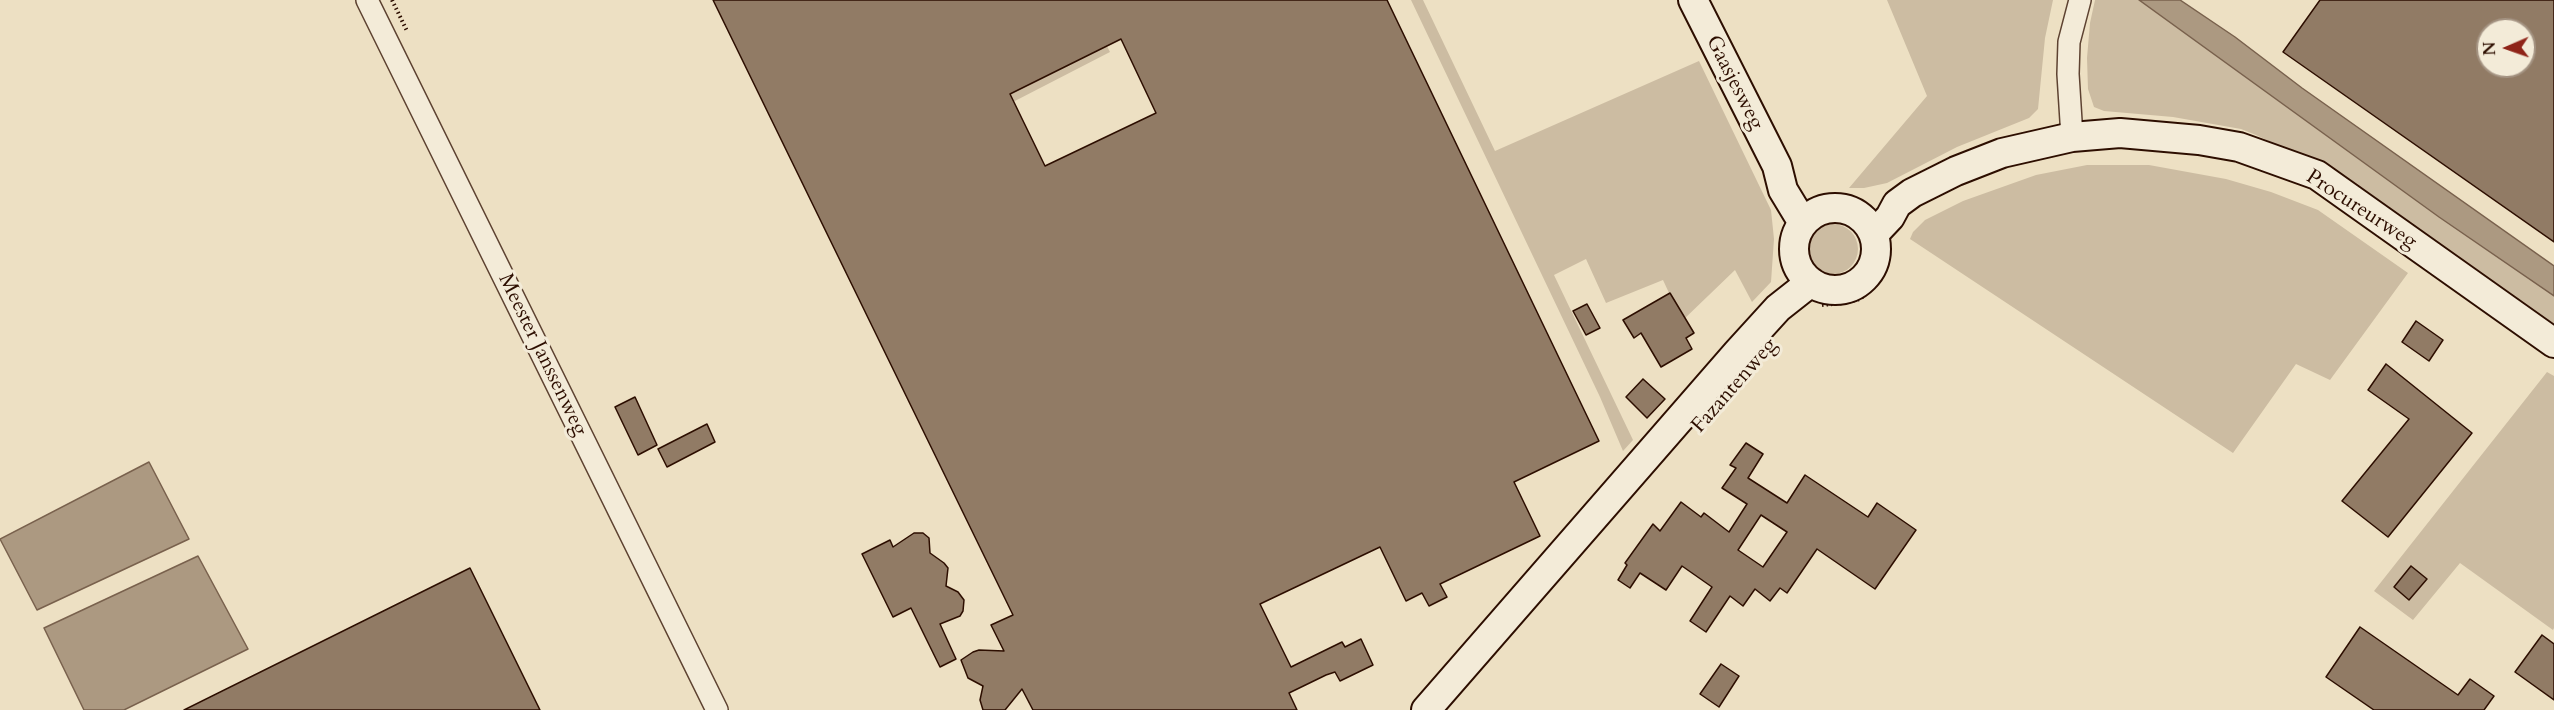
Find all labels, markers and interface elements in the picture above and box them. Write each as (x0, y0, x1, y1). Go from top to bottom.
north arrow (2476, 18, 2536, 78)
street label: Gaasjesweg (1700, 32, 1768, 134)
text: N (2479, 41, 2501, 56)
street label: Procureurweg (2301, 165, 2421, 255)
street label: Meester Janssenweg (492, 270, 592, 440)
street label: Fazantenweg (1687, 333, 1783, 439)

